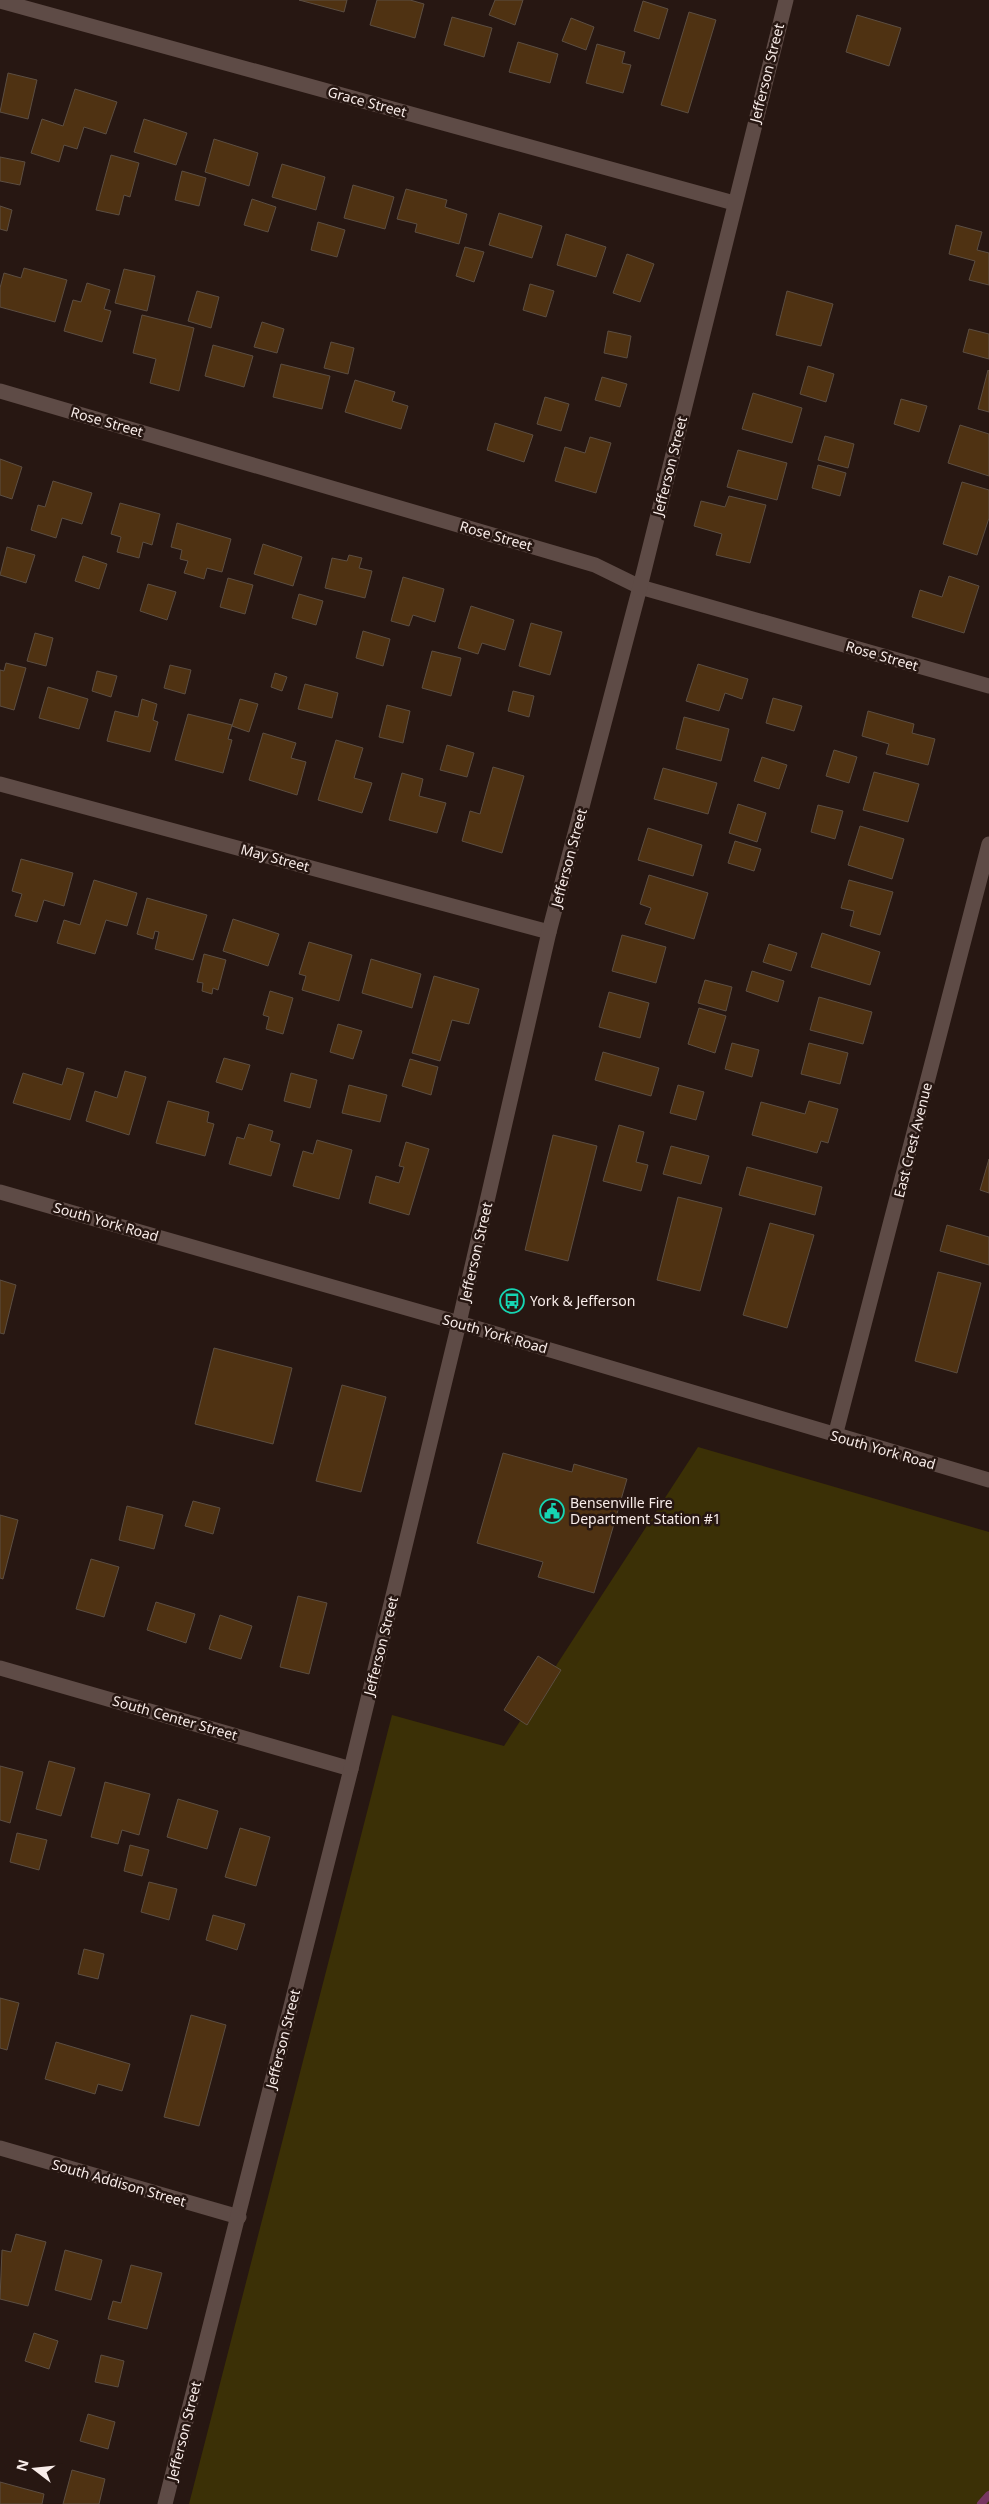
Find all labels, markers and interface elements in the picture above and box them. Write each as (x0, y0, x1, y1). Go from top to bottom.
street label: Jefferson Street (745, 21, 788, 126)
street label: Grace Street (326, 82, 409, 121)
street label: Rose Street (69, 402, 146, 441)
street label: Jefferson Street (648, 414, 691, 519)
street label: Rose Street (458, 516, 535, 555)
street label: Rose Street (844, 636, 921, 675)
street label: Jefferson Street (546, 806, 591, 911)
street label: May Street (239, 839, 312, 876)
street label: East Crest Avenue (889, 1080, 936, 1199)
street label: South York Road (51, 1197, 161, 1246)
street label: Jefferson Street (454, 1200, 496, 1305)
bus stop icon: York & Jefferson (499, 1288, 525, 1314)
place label: York & Jefferson (530, 1291, 635, 1310)
street label: South York Road (440, 1309, 550, 1358)
street label: South York Road (828, 1425, 938, 1474)
place label: Bensenville Fire Department Station #1 (570, 1493, 721, 1528)
public building icon: Bensenville Fire Department Station #1 (539, 1498, 565, 1524)
street label: Jefferson Street (359, 1594, 402, 1699)
street label: South Center Street (111, 1691, 240, 1744)
street label: Jefferson Street (261, 1987, 304, 2092)
street label: South Addison Street (50, 2154, 188, 2211)
street label: Jefferson Street (162, 2379, 205, 2484)
north arrow (10, 2444, 60, 2494)
text: N (11, 2457, 33, 2473)

